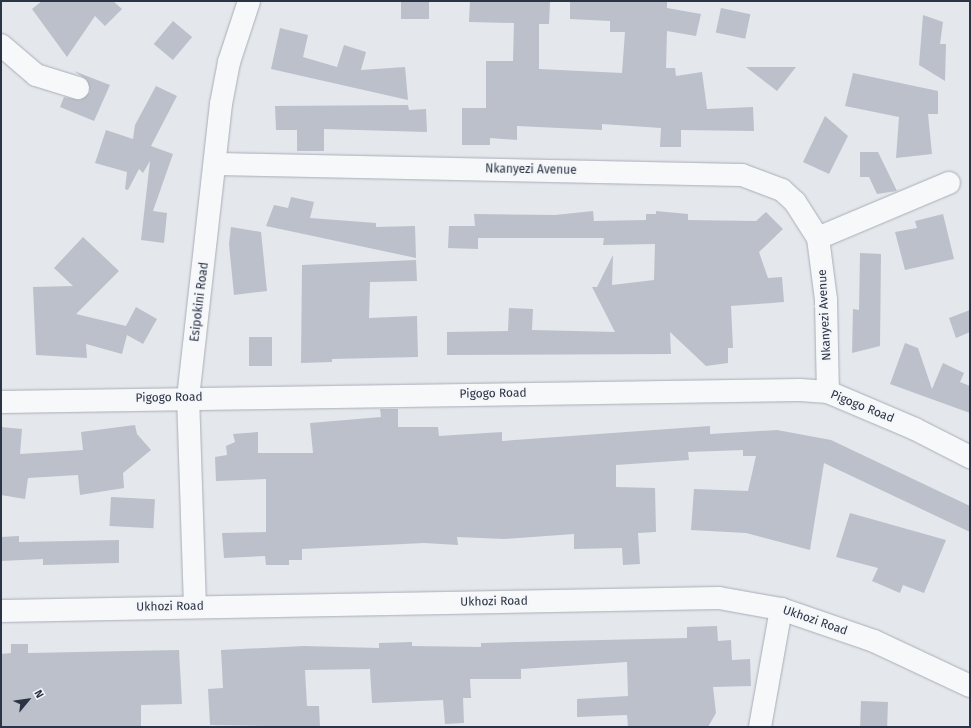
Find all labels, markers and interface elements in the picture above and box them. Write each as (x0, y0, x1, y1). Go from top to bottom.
street label: Nkanyezi Avenue (485, 162, 577, 178)
street label: Esipokini Road (188, 261, 212, 343)
street label: Nkanyezi Avenue (815, 269, 835, 361)
street label: Pigogo Road (459, 386, 527, 402)
street label: Pigogo Road (828, 388, 896, 426)
street label: Pigogo Road (135, 390, 203, 406)
street label: Ukhozi Road (460, 594, 528, 610)
street label: Ukhozi Road (136, 599, 204, 615)
street label: Ukhozi Road (781, 603, 849, 639)
north arrow (8, 680, 48, 720)
text: N (31, 688, 46, 700)

